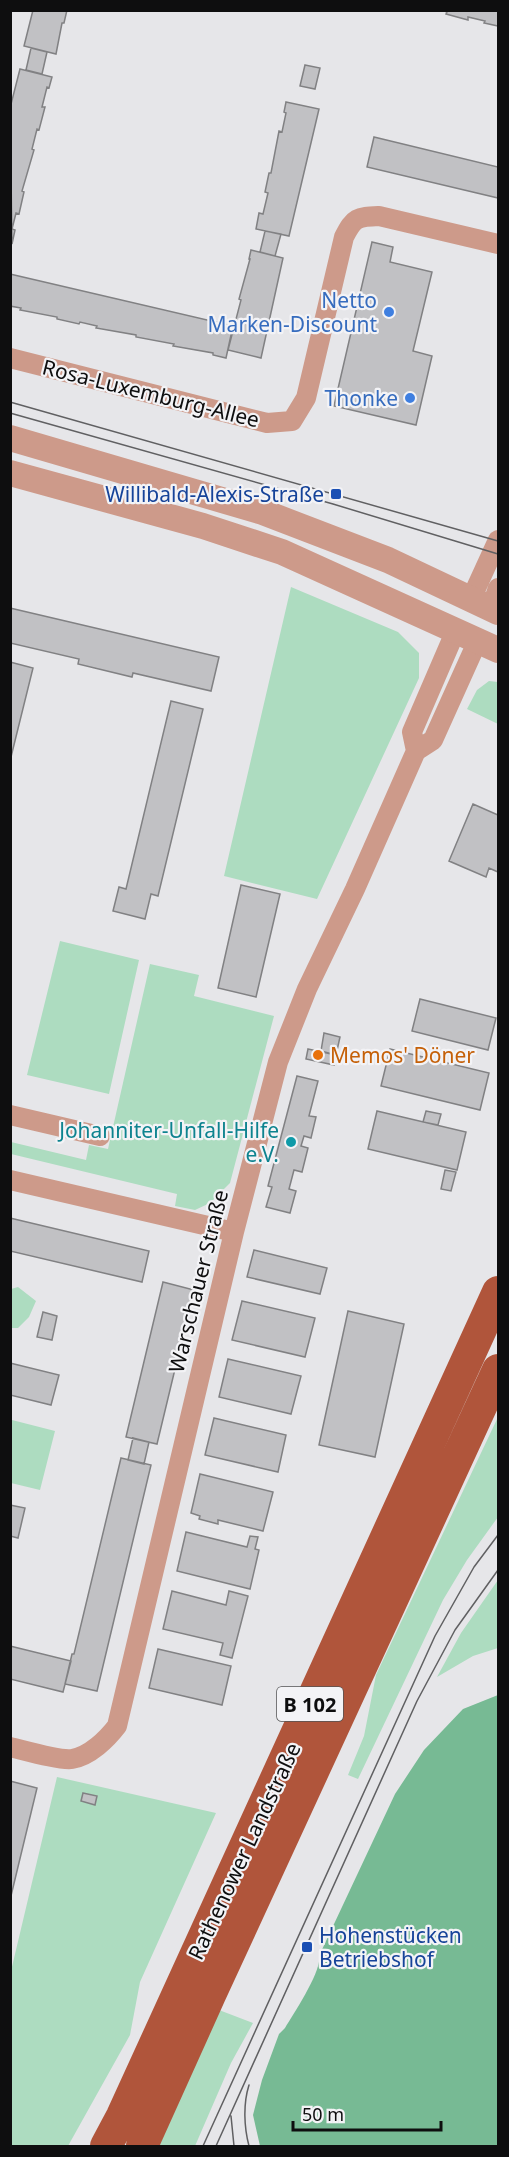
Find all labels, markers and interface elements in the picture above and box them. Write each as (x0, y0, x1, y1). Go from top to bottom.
place label: Netto Marken-Discount (208, 286, 377, 338)
marker: Netto Marken-Discount (382, 305, 396, 319)
street label: Rosa-Luxemburg-Allee (40, 353, 262, 433)
place label: Thonke (325, 384, 398, 412)
marker: Thonke (403, 391, 417, 405)
place label: Willibald-Alexis-Straße (105, 480, 324, 508)
marker: Willibald-Alexis-Straße (329, 487, 343, 501)
place label: Memos' Döner (330, 1041, 475, 1069)
marker: Memos' Döner (311, 1048, 325, 1062)
place label: Johanniter-Unfall-Hilfe e.V. (57, 1116, 279, 1168)
marker: Johanniter-Unfall-Hilfe e.V. (284, 1135, 298, 1149)
street label: Warschauer Straße (162, 1187, 234, 1375)
road number: B 102 (277, 1687, 343, 1721)
street label: Rathenower Landstraße (181, 1738, 307, 1964)
place label: Hohenstücken Betriebshof (319, 1921, 462, 1973)
marker: Hohenstücken Betriebshof (300, 1940, 314, 1954)
scale bar (293, 2094, 442, 2132)
text: 50 m (302, 2102, 344, 2126)

